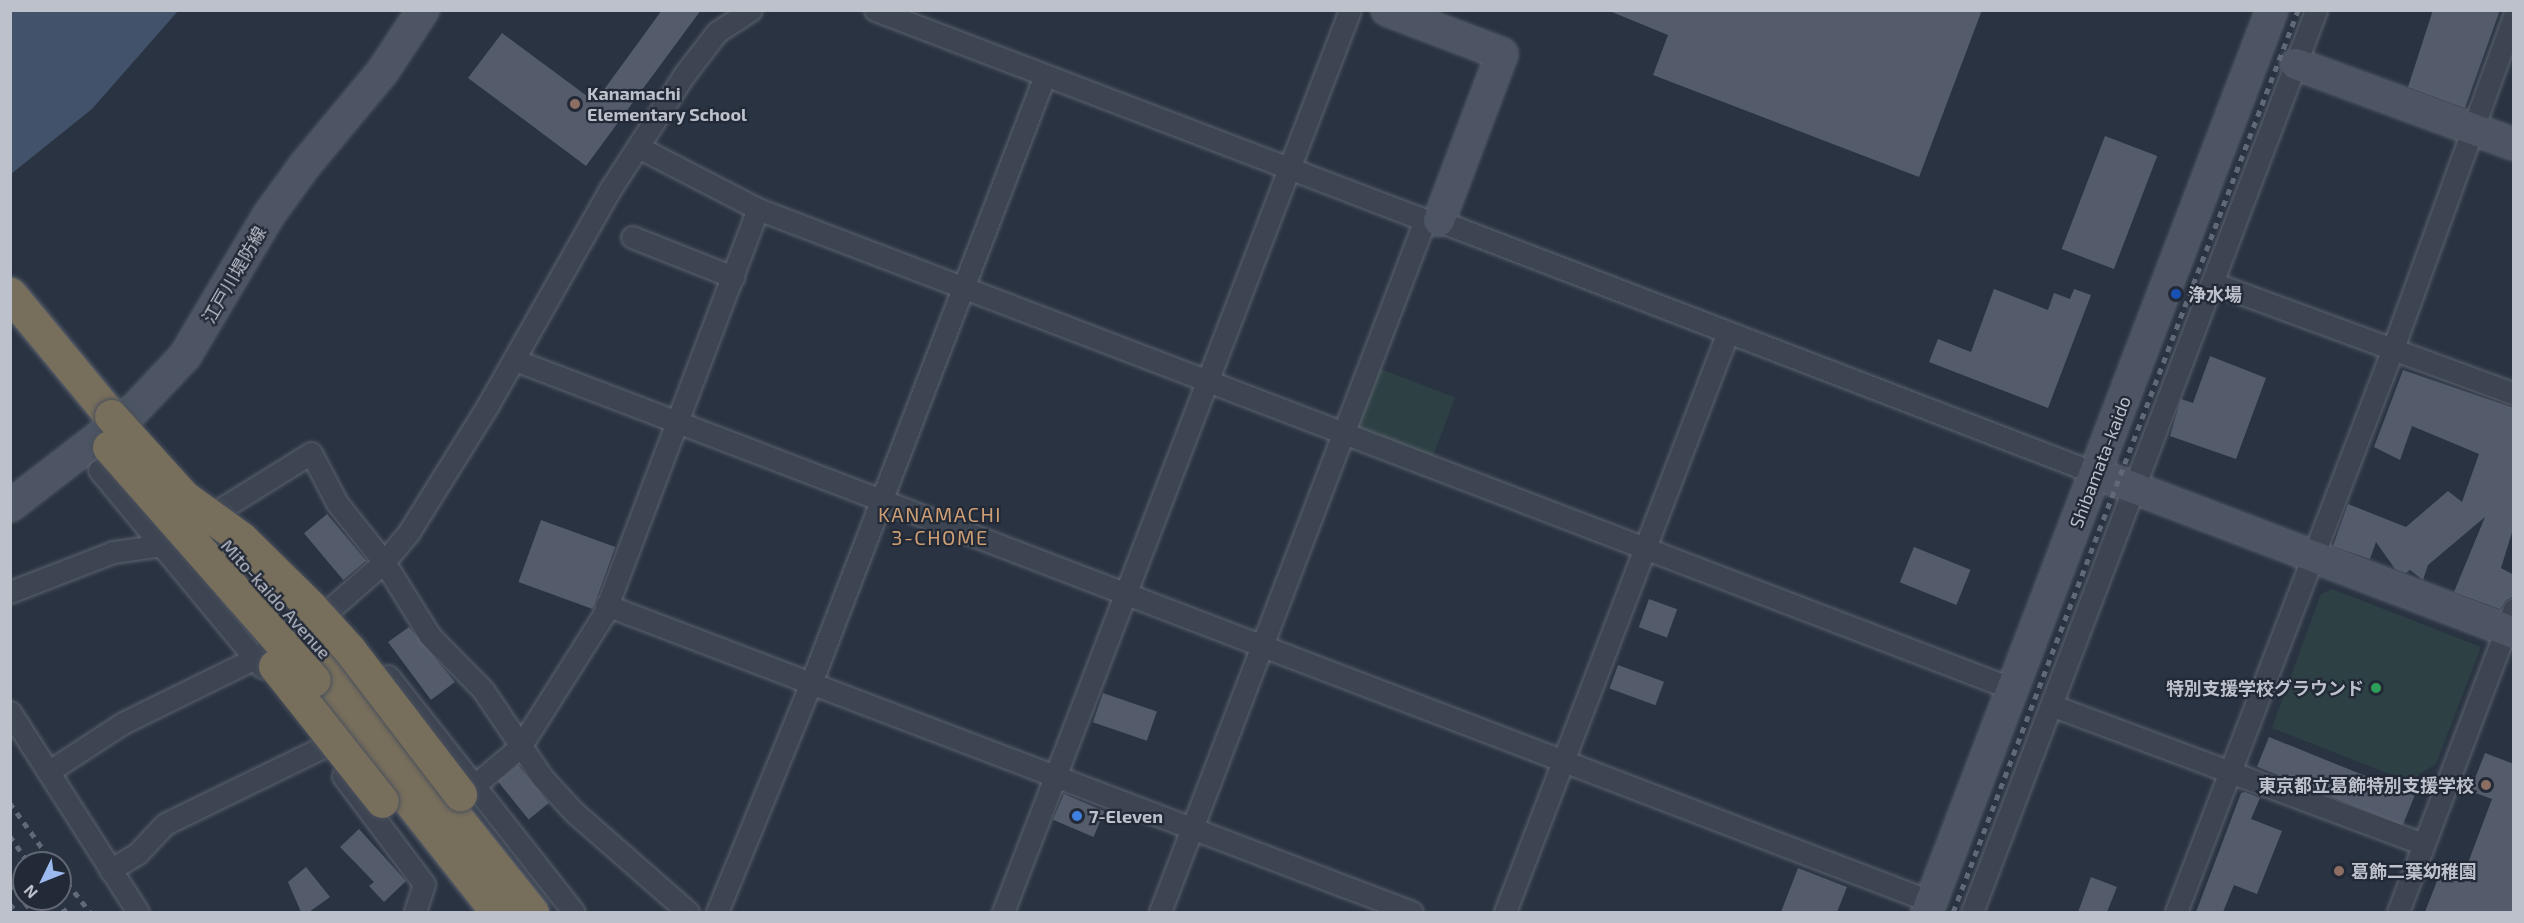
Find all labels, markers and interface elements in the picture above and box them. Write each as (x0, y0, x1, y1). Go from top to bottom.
place label: Kanamachi Elementary School (587, 83, 747, 125)
marker: Kanamachi Elementary School (568, 97, 582, 111)
street label: 江戸川堤防線 (198, 223, 270, 327)
place label: 浄水場 (2188, 283, 2242, 305)
marker: 浄水場 (2169, 287, 2183, 301)
street label: Shibamata-kaido (2065, 393, 2135, 531)
district label: KANAMACHI 3-CHOME (878, 502, 1002, 549)
street label: Mito-kaido Avenue (217, 535, 335, 663)
place label: 特別支援学校グラウンド (2166, 677, 2364, 699)
marker: 特別支援学校グラウンド (2369, 681, 2383, 695)
place label: 東京都立葛飾特別支援学校 (2258, 774, 2474, 796)
marker: 東京都立葛飾特別支援学校 (2479, 778, 2493, 792)
place label: 7-Eleven (1089, 805, 1163, 827)
marker: 7-Eleven (1070, 809, 1084, 823)
north arrow (12, 851, 72, 911)
place label: 葛飾二葉幼稚園 (2351, 860, 2477, 882)
marker: 葛飾二葉幼稚園 (2332, 864, 2346, 878)
text: N (19, 882, 41, 903)

